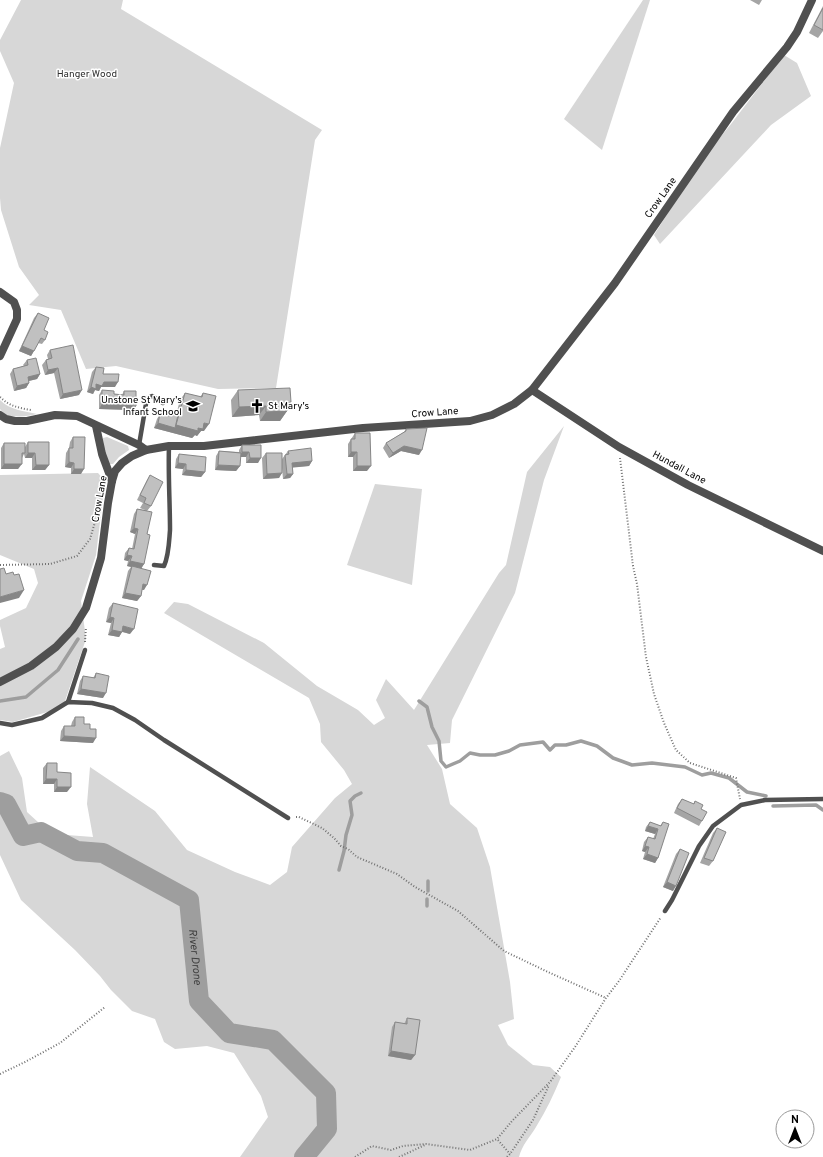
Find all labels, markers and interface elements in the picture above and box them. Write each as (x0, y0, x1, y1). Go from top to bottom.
park label: Hanger Wood (57, 68, 117, 81)
street label: Crow Lane (642, 175, 680, 221)
place label: Unstone St Mary's Infant School (101, 394, 182, 419)
school or university icon: Unstone St Mary's Infant School (185, 398, 201, 414)
church icon: St Mary's (249, 398, 265, 414)
place label: St Mary's (268, 400, 310, 413)
street label: Crow Lane (411, 405, 459, 421)
street label: Hundall Lane (650, 448, 708, 488)
street label: Crow Lane (89, 475, 111, 523)
water label: River Drone (185, 928, 204, 986)
north arrow (775, 1109, 815, 1149)
text: N (791, 1113, 799, 1127)

